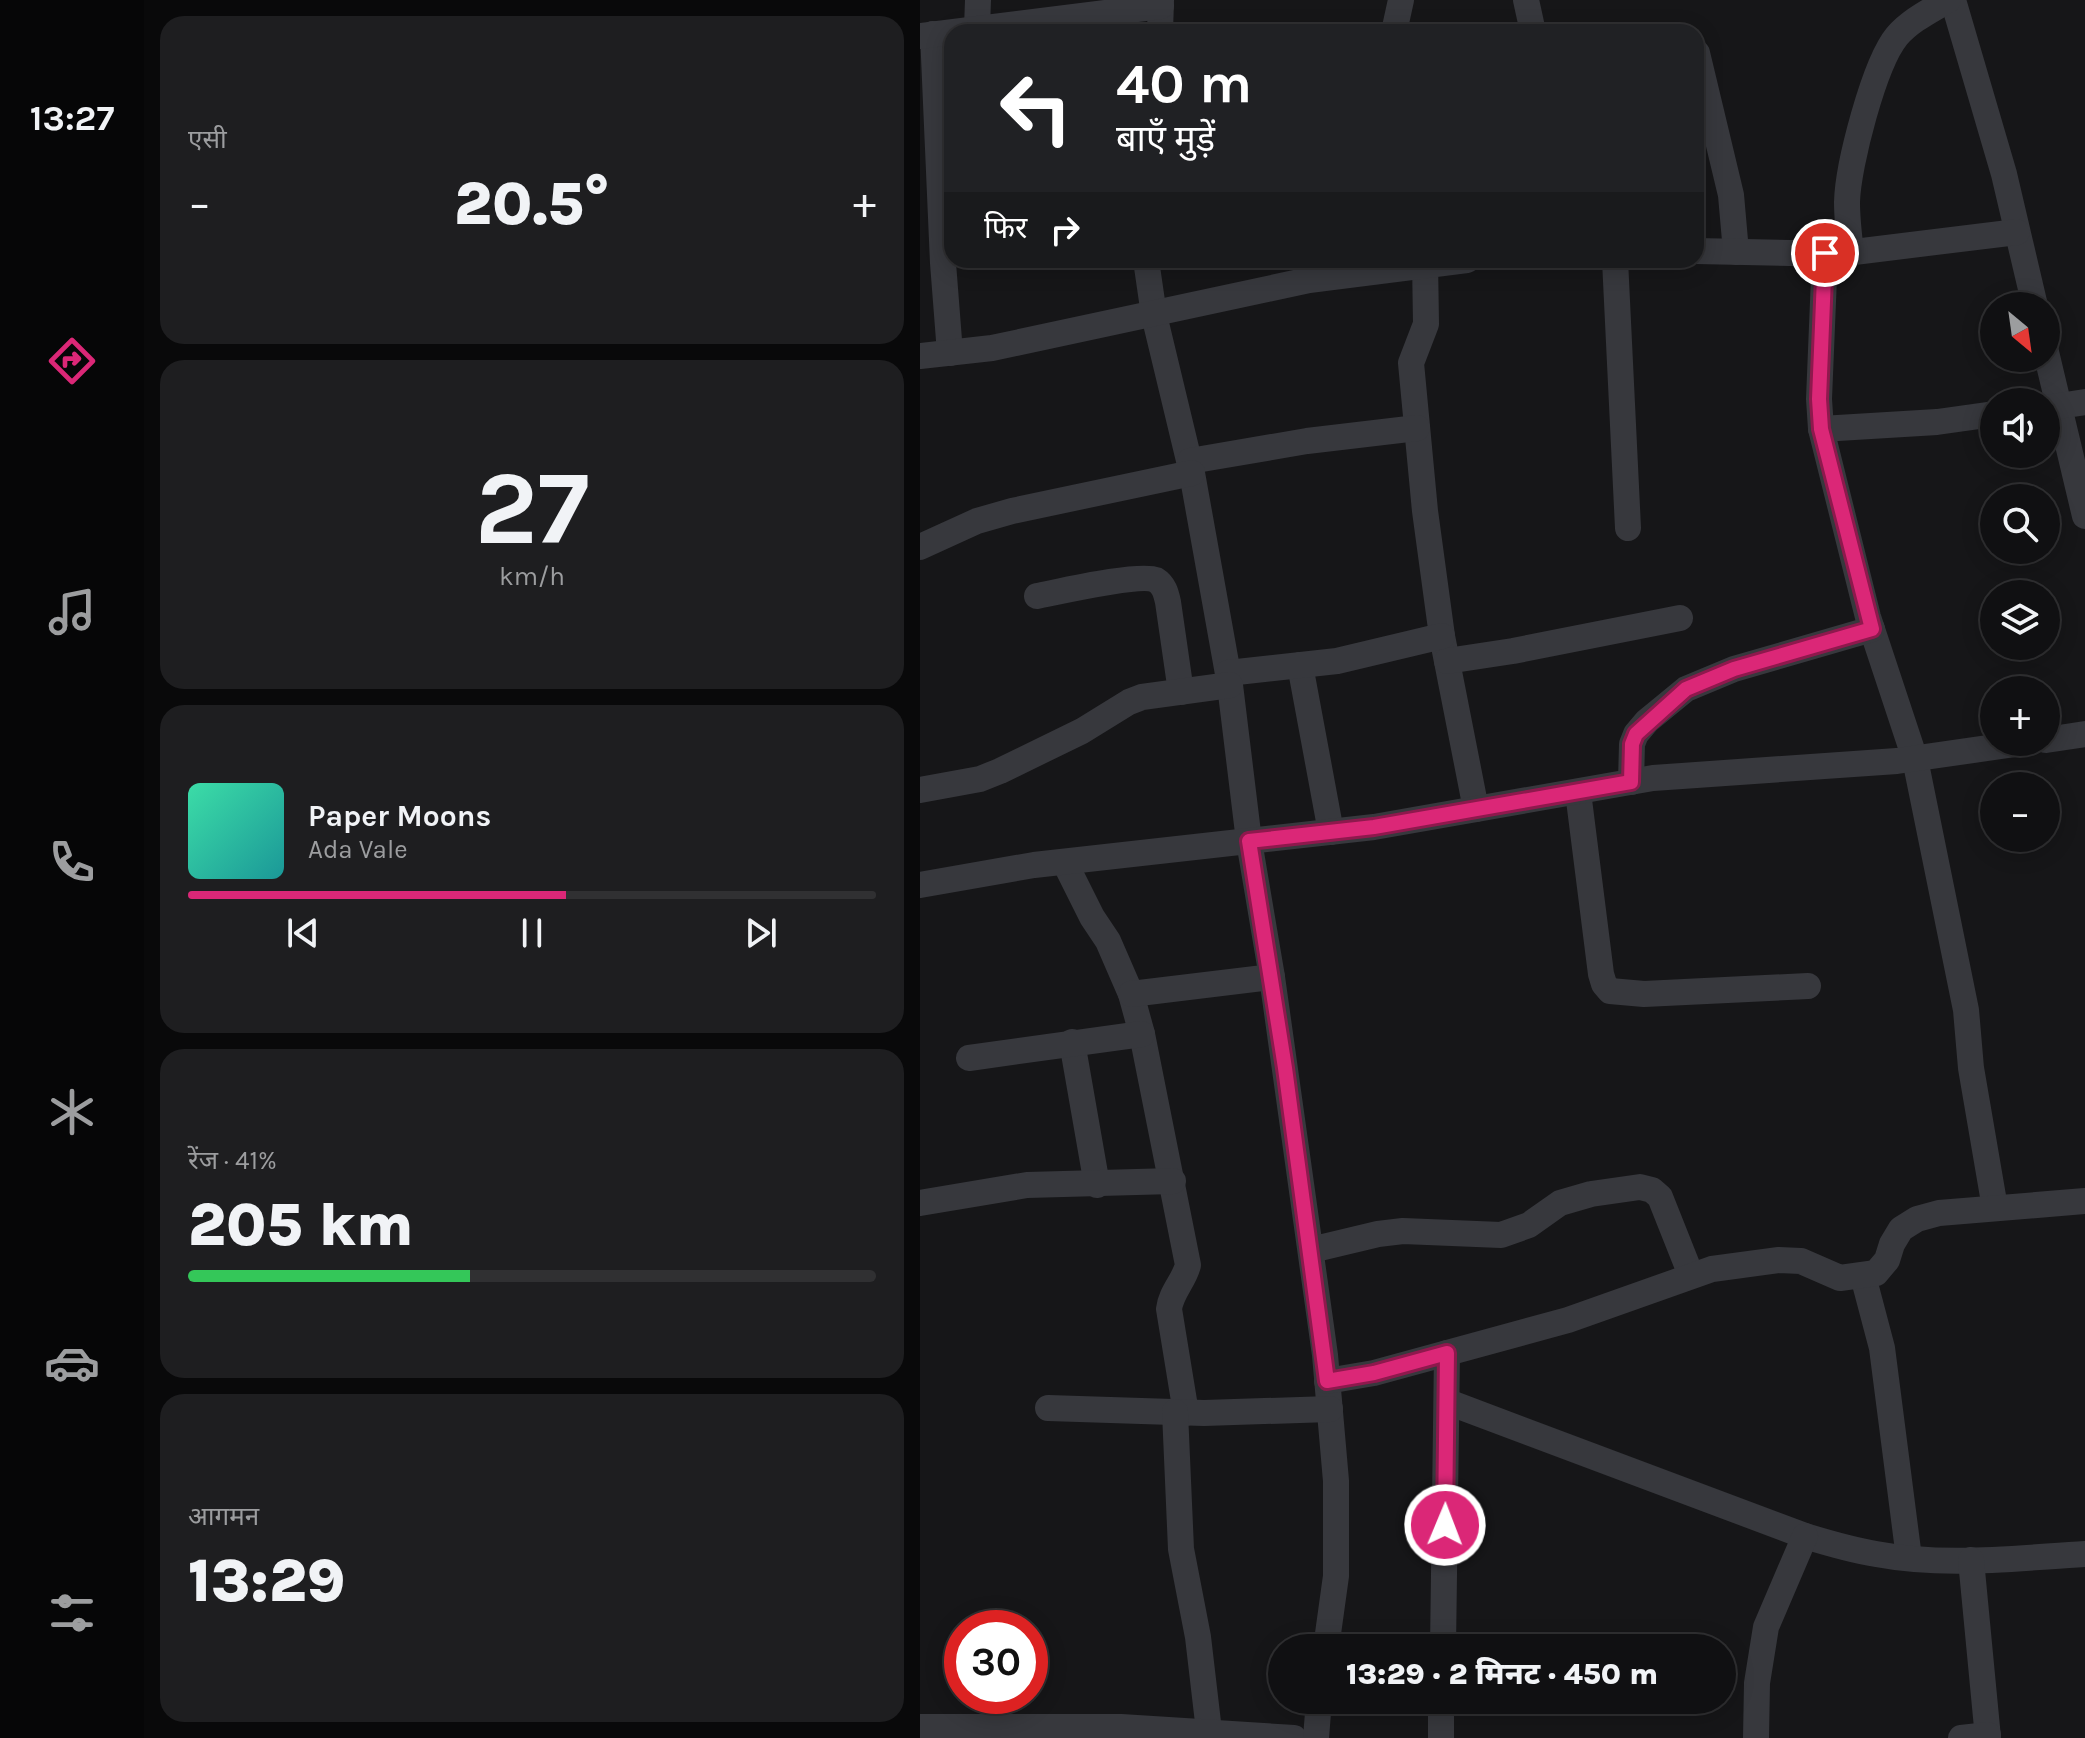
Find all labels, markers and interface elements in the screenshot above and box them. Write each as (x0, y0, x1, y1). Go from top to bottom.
text: 40 m (1116, 51, 1252, 116)
icon: left (984, 56, 1088, 160)
text: 13:27 (30, 97, 114, 139)
text: बाएँ मुड़ें (1116, 118, 1215, 160)
text: एसी (188, 124, 227, 155)
text: 20.5° (454, 169, 610, 239)
text: − (188, 178, 211, 229)
text: + (853, 178, 876, 229)
icon: right (1043, 208, 1087, 252)
text: फिर (984, 210, 1027, 246)
pin (1791, 219, 1859, 287)
icon: arrive (1803, 231, 1847, 275)
north arrow (1980, 292, 2060, 372)
map controls (1980, 292, 2060, 852)
icon: directions (44, 333, 100, 389)
button: sound (1980, 388, 2060, 468)
text: 27 (475, 448, 589, 569)
button: search (1980, 484, 2060, 564)
text: km/h (499, 561, 565, 592)
button: layers (1980, 580, 2060, 660)
icon: music (44, 584, 100, 640)
button: + (1980, 676, 2060, 756)
button: − (1980, 772, 2060, 852)
text: Paper Moons (308, 798, 491, 834)
icon: phone (44, 834, 100, 890)
text: Ada Vale (308, 834, 408, 865)
icon: previous (281, 911, 325, 955)
icon: pause (510, 911, 554, 955)
icon: next (739, 911, 783, 955)
icon: climate (44, 1084, 100, 1140)
text: रेंज · 41% (188, 1145, 277, 1176)
text: 205 km (188, 1190, 414, 1260)
icon: car (44, 1335, 100, 1391)
position arrow (1403, 1483, 1487, 1567)
text: आगमन (188, 1501, 259, 1532)
text: 13:29 (188, 1546, 345, 1616)
icon: filters (44, 1585, 100, 1641)
speed limit sign: 30 (944, 1610, 1048, 1714)
text: 13:29 · 2 मिनट · 450 m (1346, 1656, 1658, 1692)

